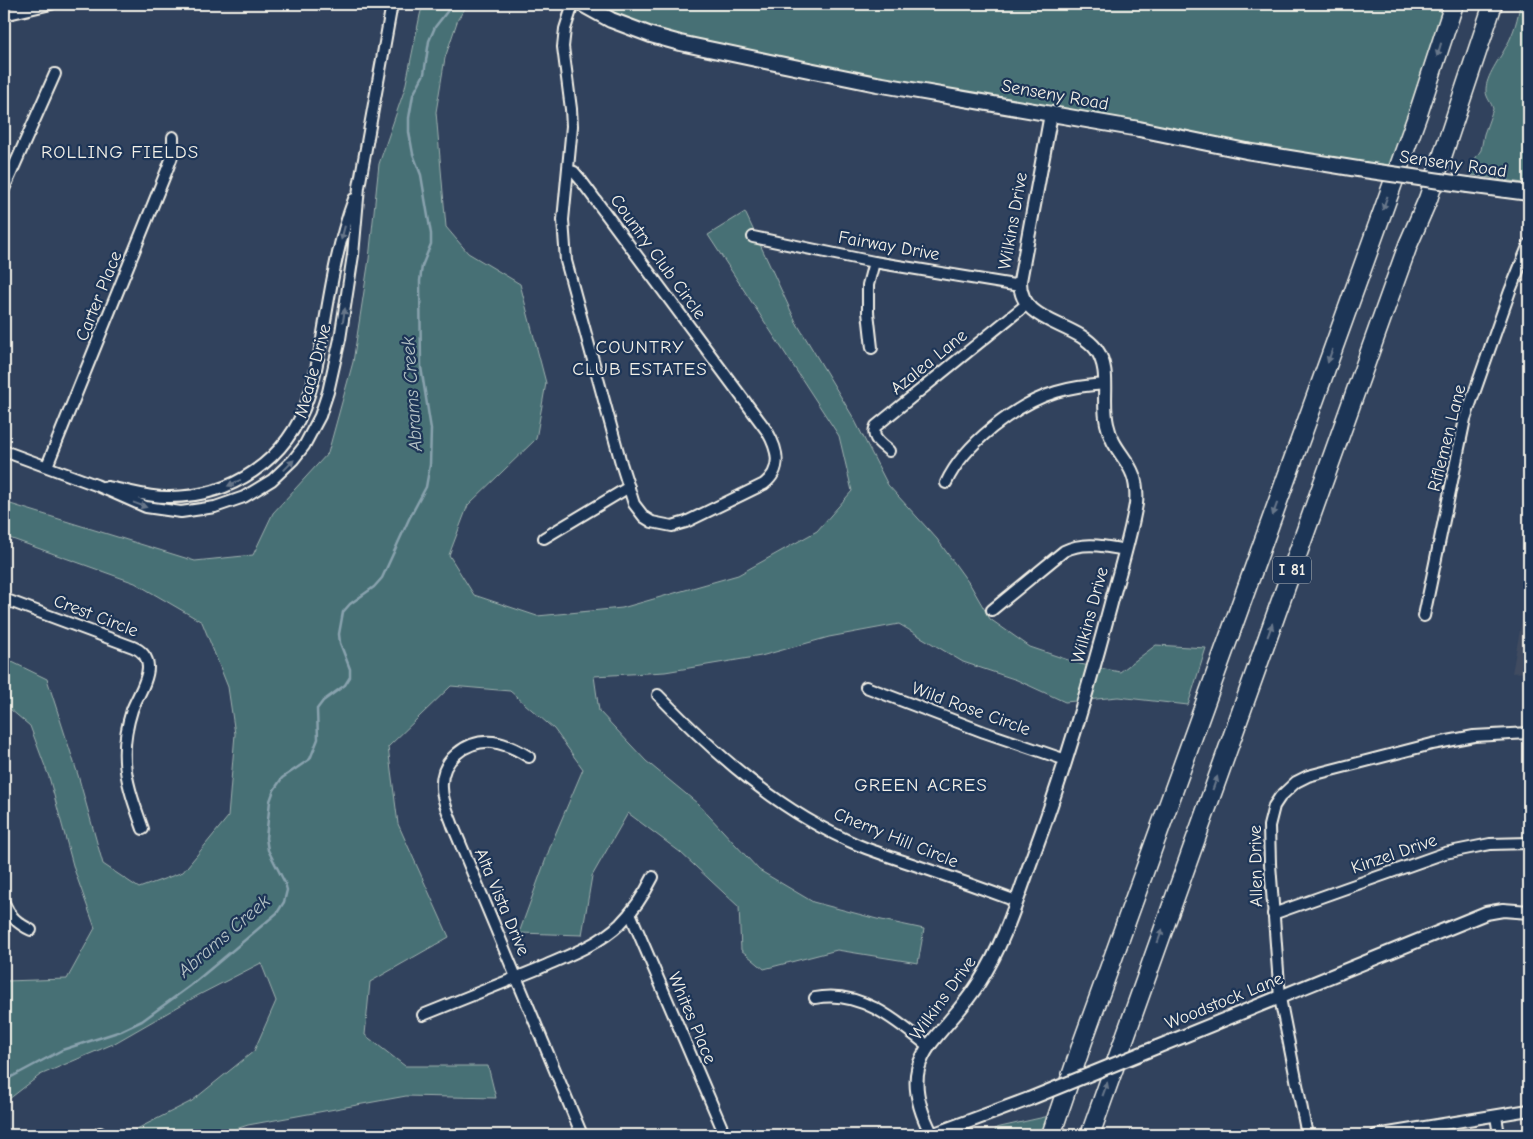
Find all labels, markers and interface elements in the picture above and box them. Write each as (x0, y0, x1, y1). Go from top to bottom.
one-way arrow (1435, 43, 1443, 58)
street label: Senseny Road (1000, 75, 1110, 115)
district label: ROLLING FIELDS (41, 141, 199, 163)
street label: Senseny Road (1398, 146, 1508, 182)
street label: Wilkins Drive (994, 171, 1032, 271)
street label: Country Club Circle (606, 190, 710, 324)
one-way arrow (1381, 196, 1388, 211)
one-way arrow (339, 225, 347, 240)
street label: Fairway Drive (837, 227, 941, 265)
street label: Carter Place (71, 248, 127, 344)
one-way arrow (341, 306, 349, 322)
street label: Meade Drive (290, 322, 336, 420)
street label: Azalea Lane (887, 325, 971, 399)
water label: Abrams Creek (397, 335, 427, 453)
district label: COUNTRY CLUB ESTATES (572, 336, 708, 380)
one-way arrow (1325, 349, 1333, 364)
street label: Riflemen Lane (1424, 382, 1470, 494)
one-way arrow (283, 459, 295, 471)
one-way arrow (227, 479, 241, 487)
one-way arrow (133, 501, 148, 509)
one-way arrow (1271, 502, 1279, 517)
road number: I 81 (1273, 556, 1311, 584)
street label: Wilkins Drive (1067, 565, 1113, 665)
street label: Crest Circle (51, 590, 141, 642)
one-way arrow (1266, 622, 1274, 637)
street label: Wild Rose Circle (909, 678, 1033, 740)
district label: GREEN ACRES (854, 774, 988, 796)
one-way arrow (1211, 775, 1219, 790)
street label: Cherry Hill Circle (831, 803, 961, 873)
street label: Allen Drive (1245, 825, 1267, 907)
street label: Kinzel Drive (1348, 830, 1440, 878)
street label: Alta Vista Drive (470, 845, 534, 959)
water label: Abrams Creek (173, 889, 275, 983)
one-way arrow (1156, 928, 1164, 943)
street label: Wilkins Drive (906, 952, 980, 1044)
street label: Woodstock Lane (1162, 968, 1286, 1034)
street label: Whites Place (663, 969, 721, 1067)
one-way arrow (1102, 1081, 1110, 1096)

